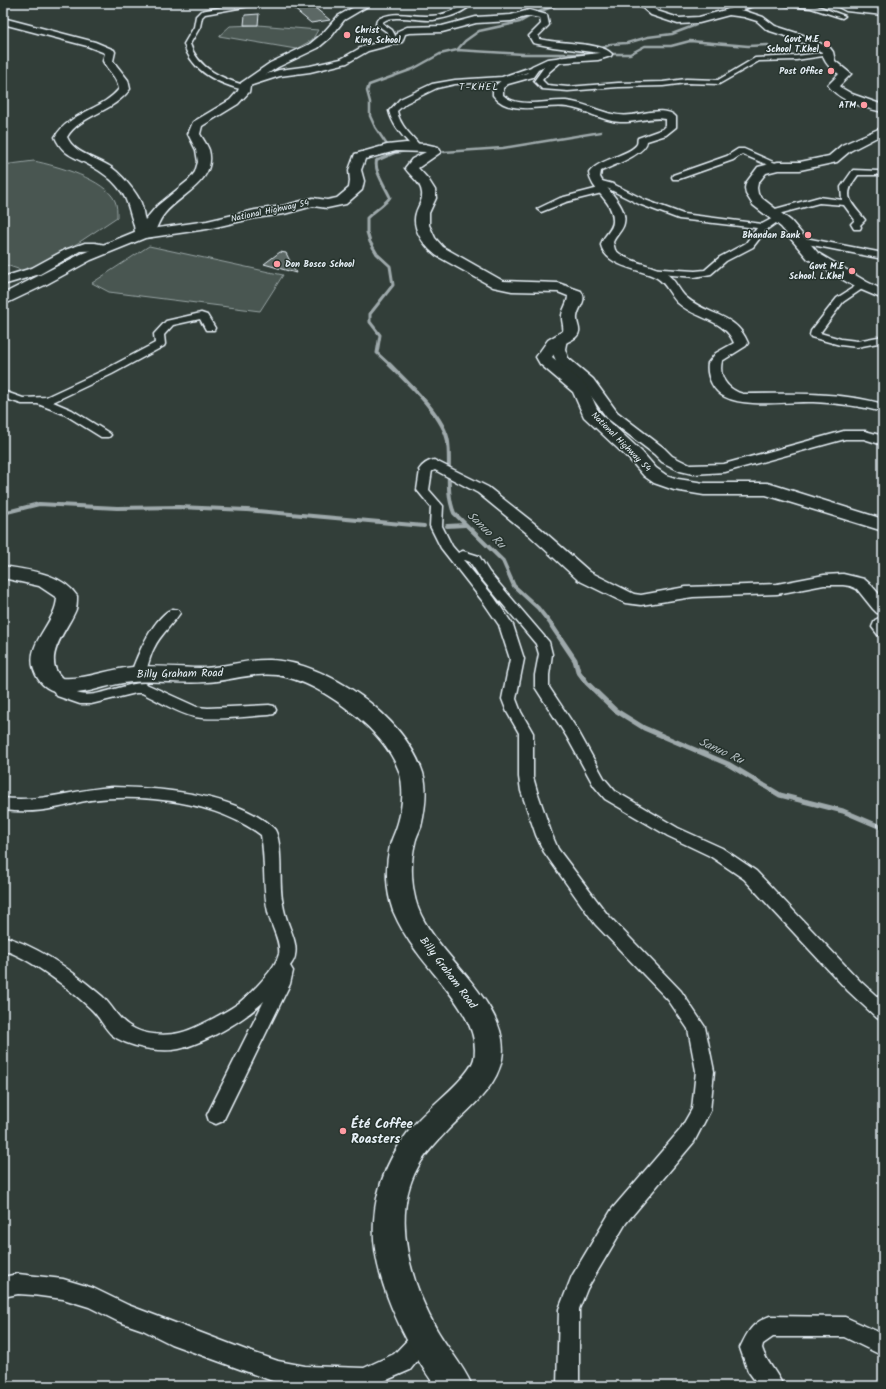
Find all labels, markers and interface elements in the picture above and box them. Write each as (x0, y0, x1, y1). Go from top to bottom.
place label: Christ King School (355, 23, 401, 48)
marker: Christ King School (342, 30, 352, 40)
place label: Govt M.E School T.Khel (766, 32, 820, 57)
marker: Govt M.E School T.Khel (822, 39, 832, 49)
place label: Post Office (779, 64, 824, 79)
marker: Post Office (826, 66, 836, 76)
district label: T-KHEL (459, 79, 499, 95)
place label: ATM (839, 98, 856, 113)
marker: ATM (859, 100, 869, 110)
street label: National Highway 54 (229, 195, 311, 227)
place label: Bhandan Bank (742, 228, 801, 243)
marker: Bhandan Bank (803, 230, 813, 240)
place label: Don Bosco School (285, 257, 355, 272)
marker: Don Bosco School (272, 259, 282, 269)
place label: Govt M.E School. L.Khel (789, 259, 845, 284)
marker: Govt M.E School. L.Khel (847, 266, 857, 276)
street label: National Highway 54 (587, 408, 655, 476)
water label: Sanuo Ru (462, 507, 510, 554)
street label: Billy Graham Road (137, 664, 224, 684)
water label: Sanuo Ru (696, 732, 748, 770)
street label: Billy Graham Road (415, 933, 481, 1013)
place label: Été Coffee Roasters (351, 1114, 414, 1150)
marker: Été Coffee Roasters (338, 1126, 348, 1136)

